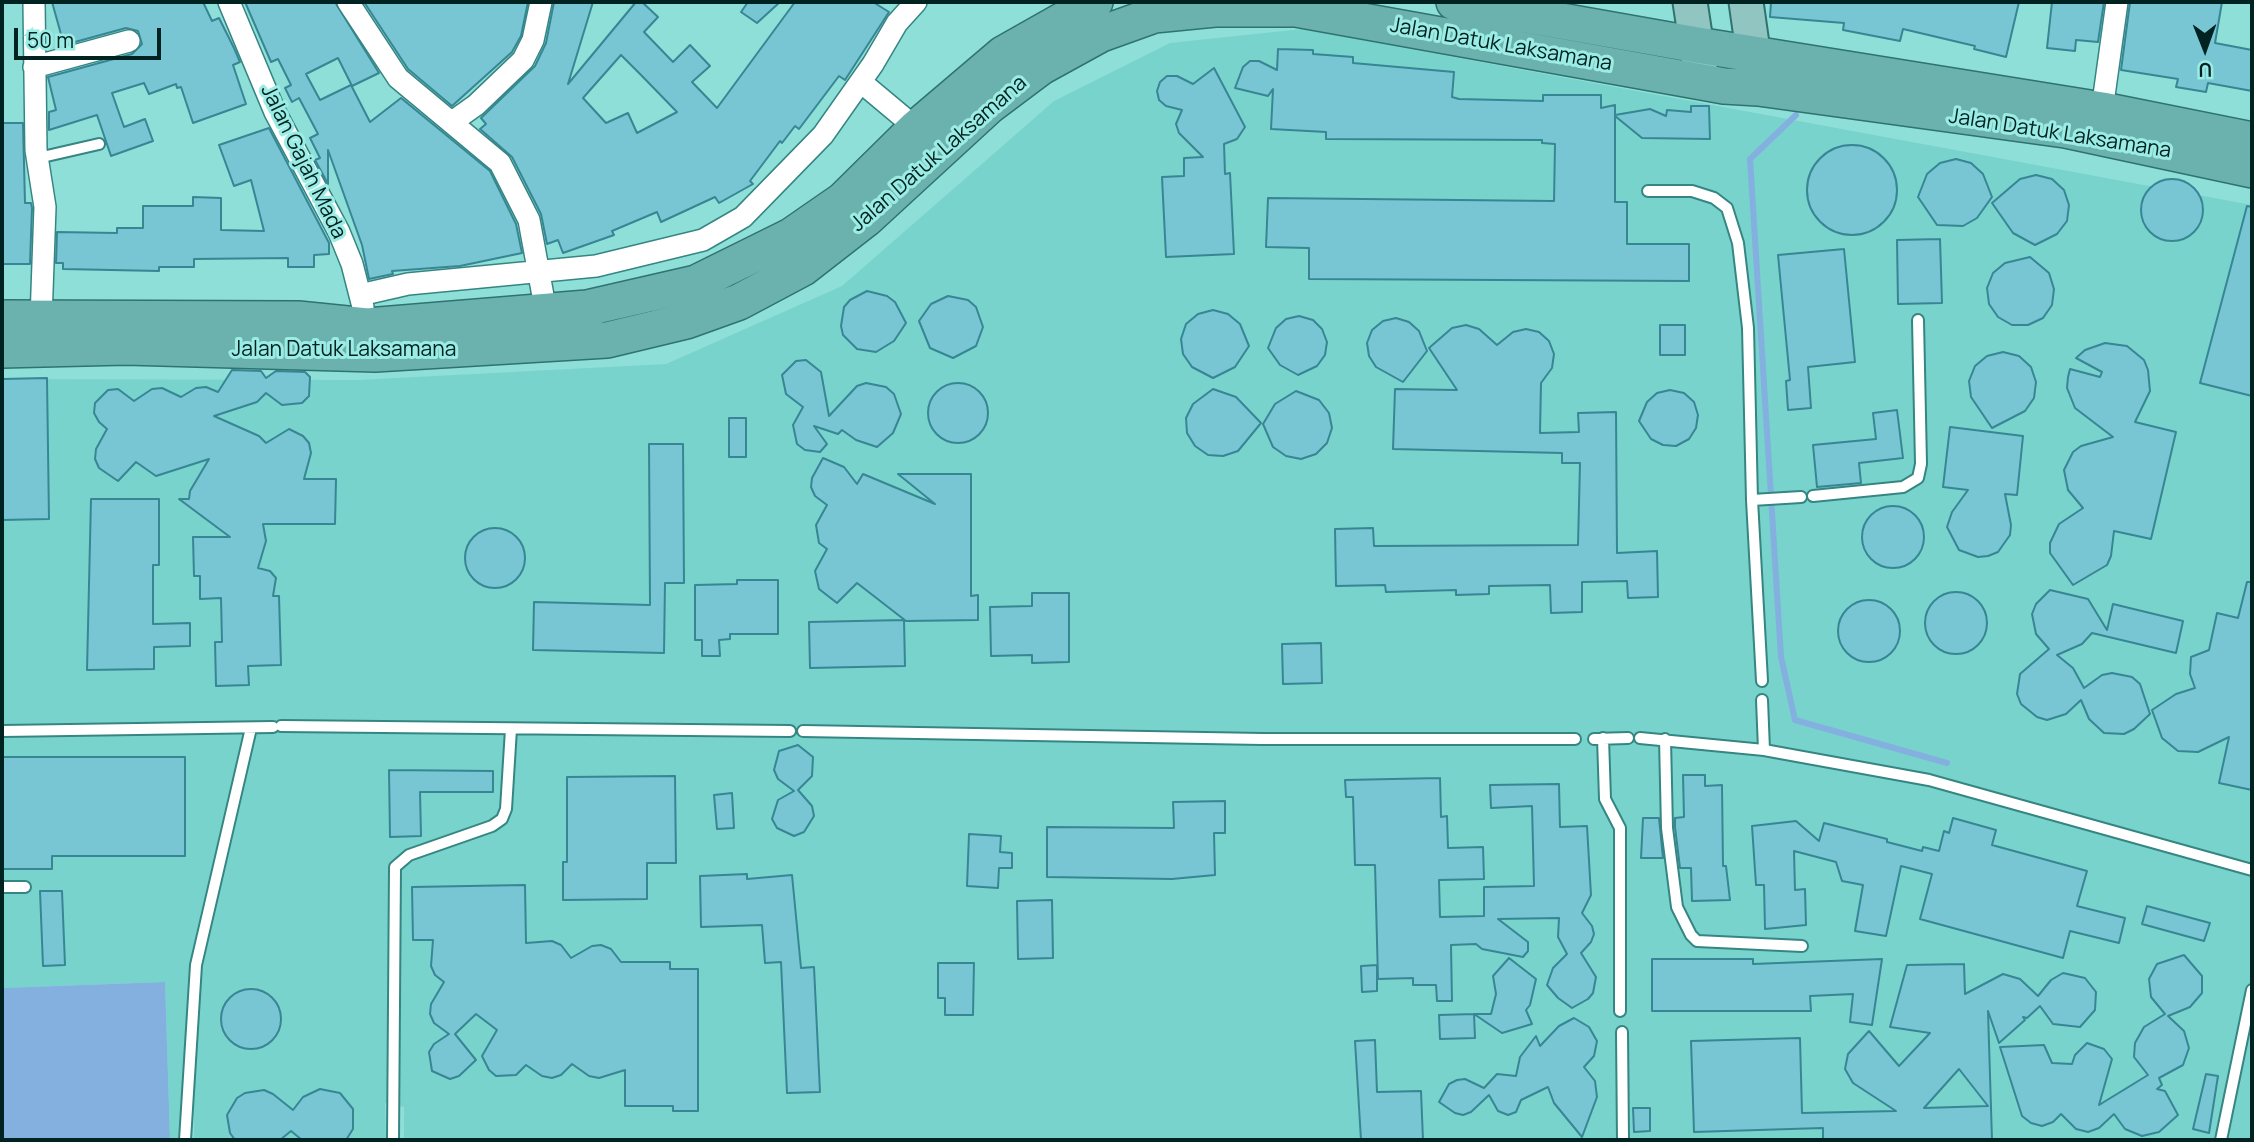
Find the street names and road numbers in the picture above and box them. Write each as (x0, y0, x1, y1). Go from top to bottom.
street label: Jalan Datuk Laksamana (1388, 13, 1614, 77)
street label: Jalan Datuk Laksamana (846, 71, 1032, 237)
street label: Jalan Gajah Mada (255, 81, 351, 243)
street label: Jalan Datuk Laksamana (1947, 104, 2173, 164)
street label: Jalan Datuk Laksamana (232, 337, 456, 363)

